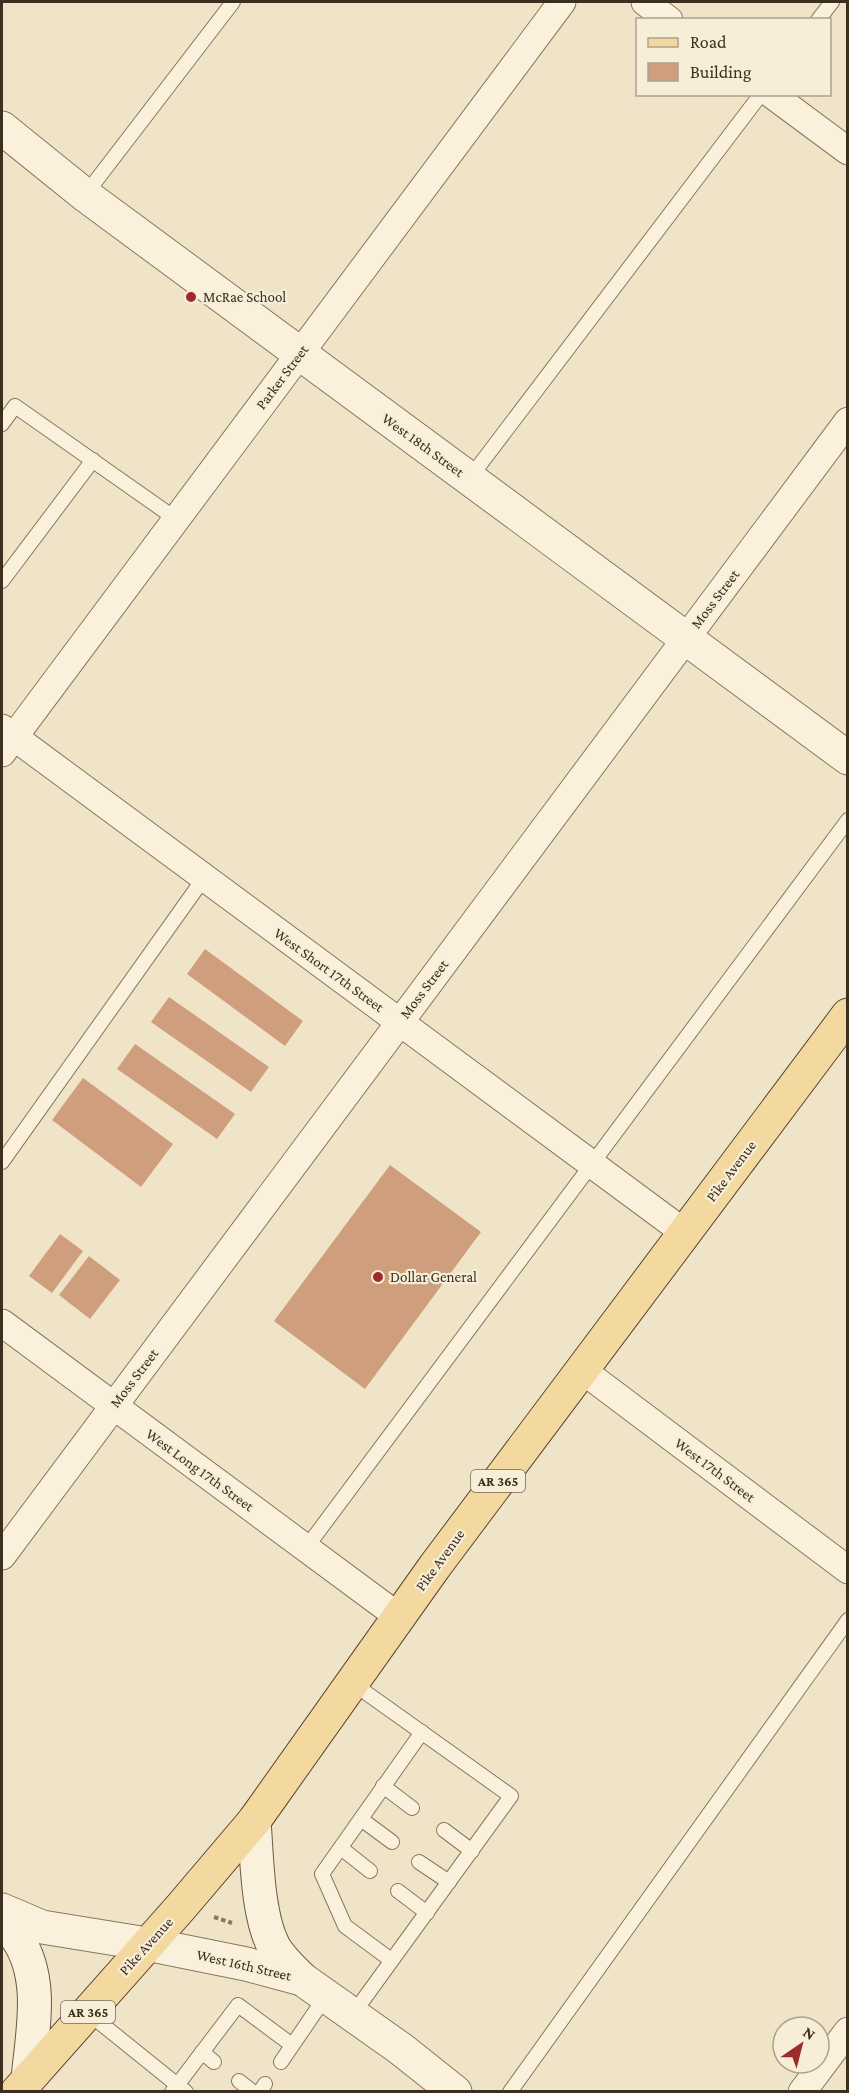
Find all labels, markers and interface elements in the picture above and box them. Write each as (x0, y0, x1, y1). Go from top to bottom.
legend (636, 18, 831, 96)
text: Road (690, 32, 727, 52)
text: Building (690, 62, 752, 82)
place label: McRae School (203, 289, 286, 305)
marker: McRae School (184, 290, 198, 304)
street label: Parker Street (253, 341, 312, 412)
street label: West 18th Street (379, 410, 468, 481)
street label: Moss Street (688, 566, 743, 632)
street label: West Short 17th Street (271, 925, 388, 1016)
street label: Moss Street (397, 956, 452, 1022)
street label: Pike Avenue (703, 1137, 759, 1205)
place label: Dollar General (390, 1269, 477, 1285)
marker: Dollar General (371, 1270, 385, 1284)
street label: Moss Street (107, 1345, 162, 1411)
street label: West Long 17th Street (142, 1426, 258, 1516)
street label: West 17th Street (672, 1435, 759, 1506)
road number: AR 365 (471, 1470, 525, 1492)
street label: Pike Avenue (412, 1526, 468, 1594)
street label: Pike Avenue (116, 1914, 176, 1978)
street label: West 16th Street (195, 1946, 294, 1984)
road number: AR 365 (61, 2001, 115, 2023)
north arrow (771, 2015, 831, 2075)
text: N (800, 2023, 819, 2043)

